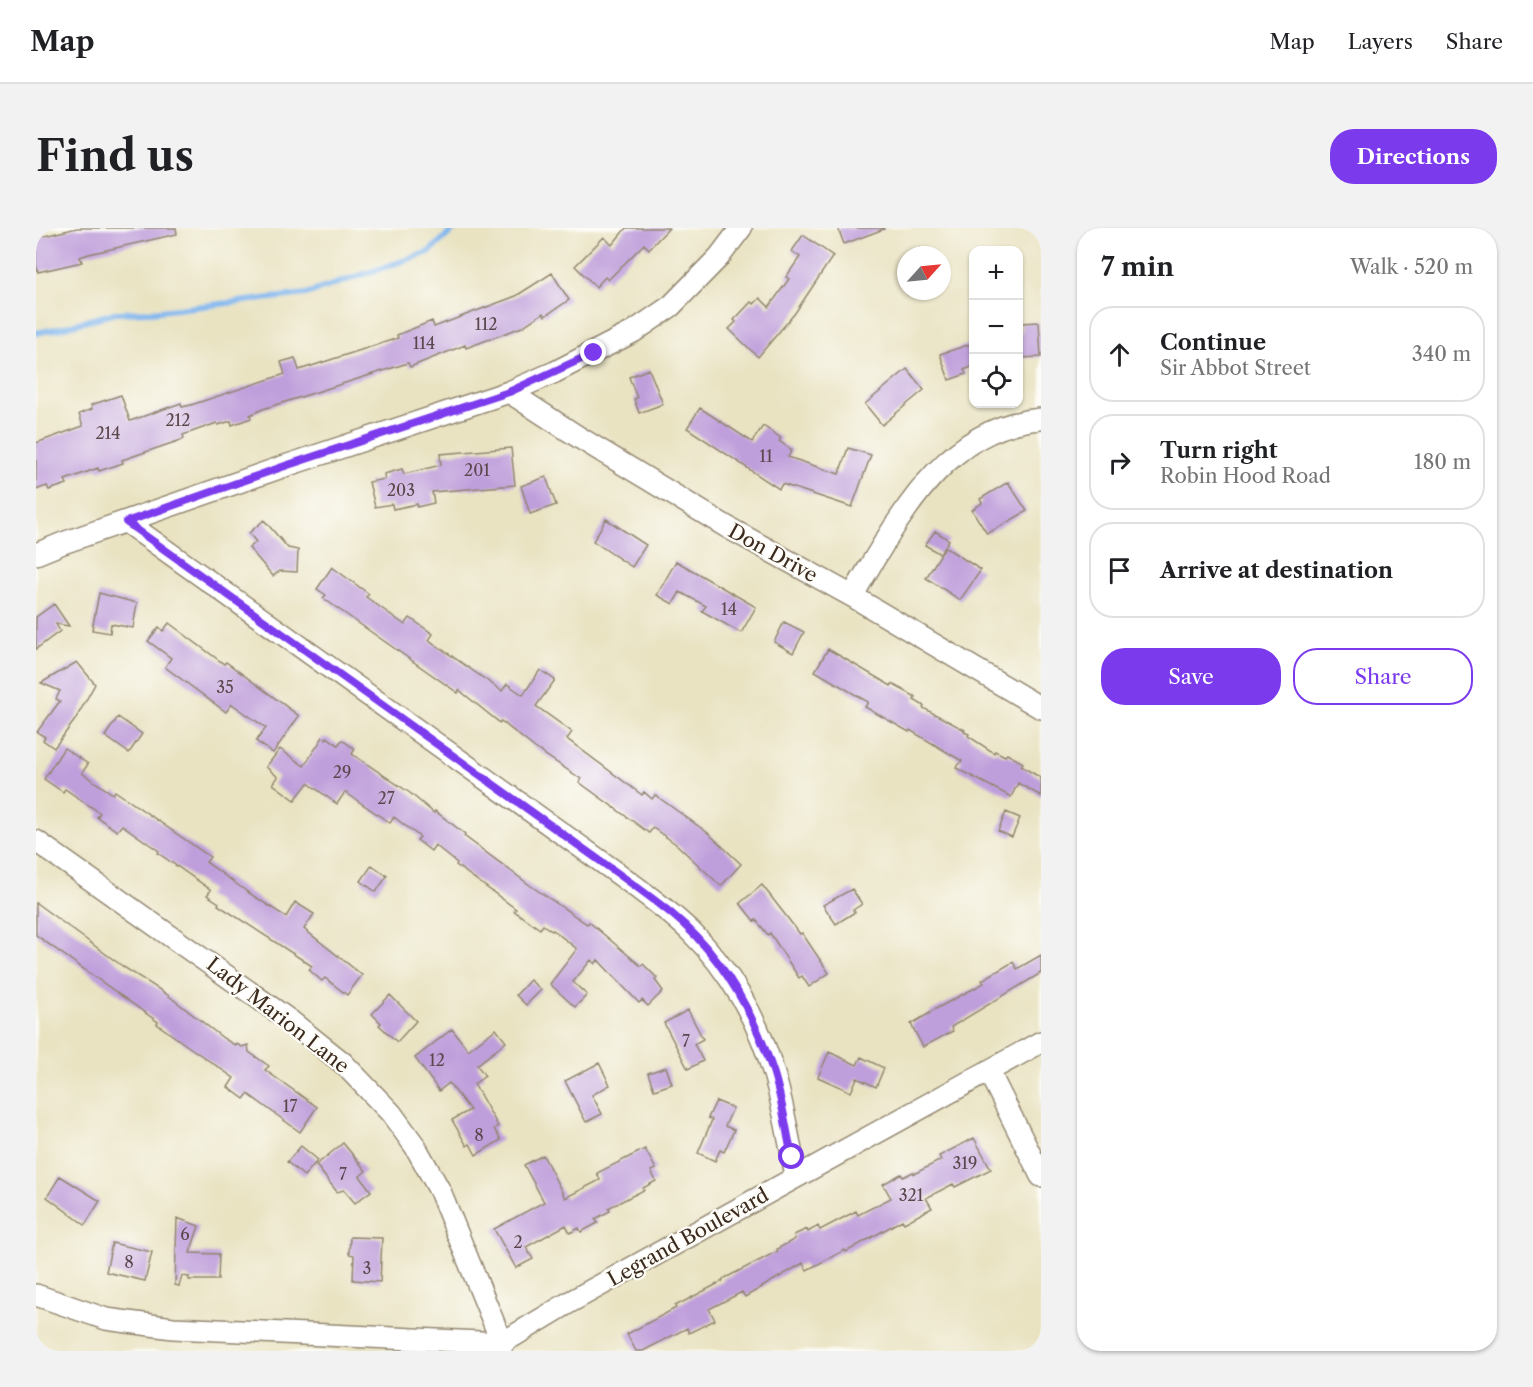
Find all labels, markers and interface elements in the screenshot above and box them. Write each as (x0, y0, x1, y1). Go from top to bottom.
text: Map (30, 24, 94, 58)
text: Map (1270, 29, 1315, 54)
text: Layers (1348, 29, 1413, 54)
text: Share (1446, 29, 1503, 54)
button: Directions (1330, 129, 1497, 184)
text: Find us (36, 130, 194, 182)
north arrow (897, 246, 951, 300)
map controls (969, 246, 1023, 408)
button: + (969, 246, 1023, 300)
text: 7 min (1101, 251, 1174, 283)
text: Walk · 520 m (1350, 255, 1473, 279)
button: − (969, 300, 1023, 354)
house number: 112 (475, 314, 497, 334)
text: Continue (1160, 329, 1266, 356)
house number: 114 (413, 333, 435, 353)
icon: ahead (1103, 338, 1136, 371)
route end (580, 339, 606, 365)
text: 340 m (1412, 342, 1471, 366)
button: locate (969, 354, 1023, 408)
text: Sir Abbot Street (1160, 356, 1311, 380)
house number: 212 (165, 410, 191, 430)
house number: 214 (95, 423, 121, 443)
text: Turn right (1160, 437, 1278, 464)
house number: 11 (759, 446, 773, 466)
icon: right (1103, 446, 1136, 479)
text: 180 m (1414, 450, 1471, 474)
house number: 201 (464, 460, 490, 480)
text: Robin Hood Road (1160, 464, 1331, 488)
house number: 203 (387, 480, 415, 500)
street label: Don Drive (724, 519, 822, 587)
icon: arrive (1103, 554, 1136, 587)
text: Arrive at destination (1160, 557, 1393, 584)
house number: 14 (721, 599, 737, 619)
button: Save (1101, 648, 1281, 705)
button: Share (1293, 648, 1473, 705)
house number: 35 (216, 677, 234, 697)
house number: 29 (333, 762, 351, 782)
house number: 27 (377, 788, 395, 808)
street label: Lady Marion Lane (202, 952, 354, 1078)
house number: 7 (682, 1031, 690, 1051)
house number: 12 (429, 1050, 445, 1070)
house number: 17 (283, 1096, 297, 1116)
house number: 8 (474, 1125, 484, 1145)
route start (778, 1143, 804, 1169)
house number: 319 (953, 1153, 977, 1173)
house number: 7 (339, 1164, 347, 1184)
street label: Legrand Boulevard (603, 1183, 773, 1291)
house number: 321 (899, 1185, 924, 1205)
house number: 6 (180, 1224, 190, 1244)
house number: 2 (513, 1232, 523, 1252)
house number: 8 (124, 1252, 134, 1272)
house number: 3 (363, 1258, 371, 1278)

